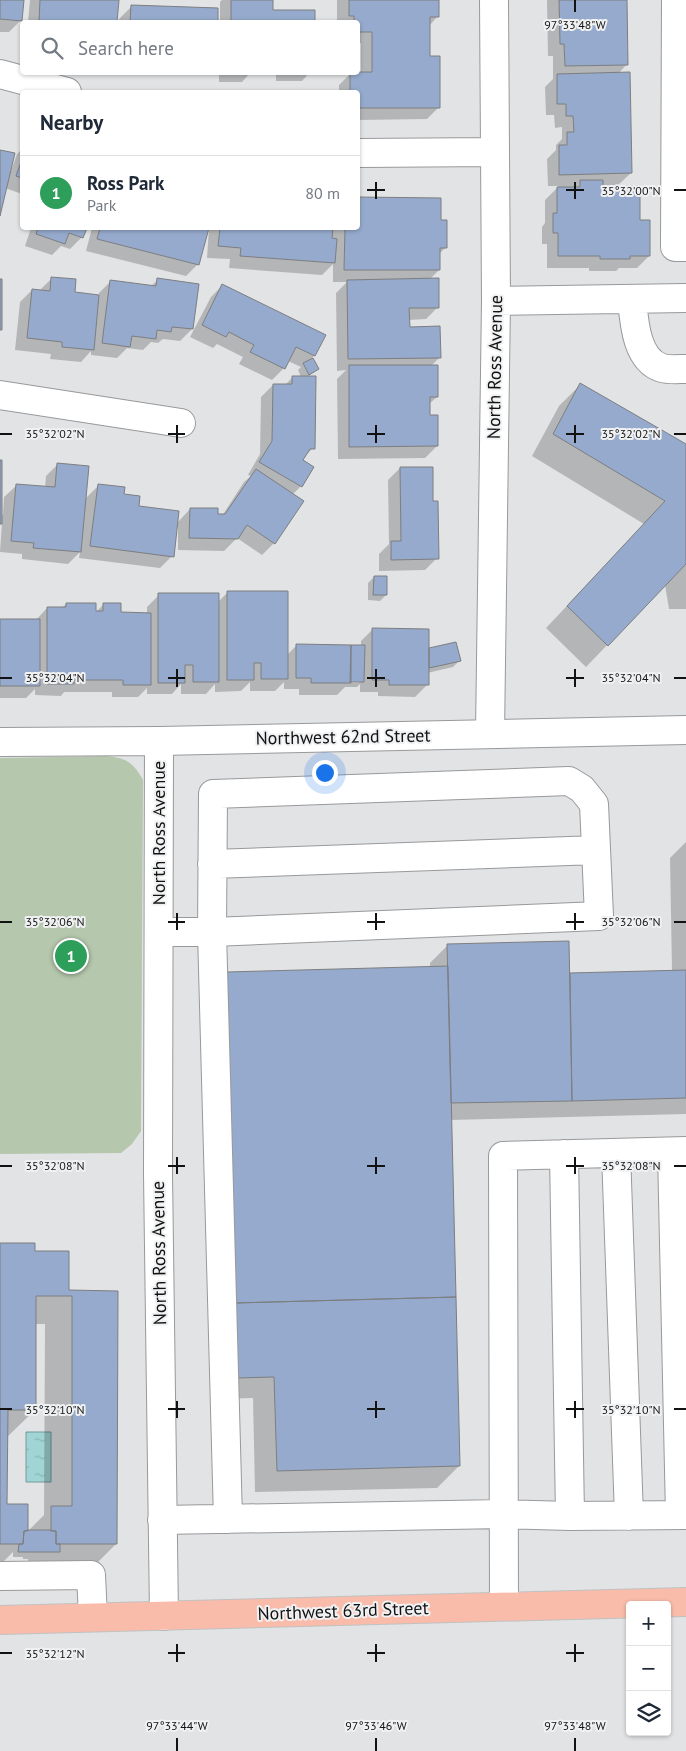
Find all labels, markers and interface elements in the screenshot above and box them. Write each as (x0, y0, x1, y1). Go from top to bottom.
text: 97°33'48"W (544, 17, 606, 32)
search box (20, 20, 360, 75)
icon: search (38, 34, 66, 62)
text: Search here (78, 36, 174, 60)
text: Nearby (40, 109, 103, 136)
text: Ross Park (87, 171, 164, 195)
text: 1 (51, 183, 61, 203)
text: 80 m (305, 183, 340, 203)
text: 35°32'00"N (601, 183, 661, 198)
text: Park (87, 195, 116, 215)
street label: North Ross Avenue (482, 295, 507, 439)
text: 35°32'02"N (25, 426, 85, 441)
text: 35°32'02"N (601, 426, 661, 441)
text: 35°32'04"N (25, 670, 85, 685)
text: 35°32'04"N (601, 670, 661, 685)
street label: Northwest 62nd Street (255, 723, 431, 750)
your location (312, 760, 338, 786)
street label: North Ross Avenue (147, 761, 170, 905)
text: 35°32'06"N (25, 914, 85, 929)
text: 35°32'06"N (601, 914, 661, 929)
pin: 1 (55, 937, 87, 975)
text: 35°32'08"N (25, 1158, 85, 1173)
text: 35°32'08"N (601, 1158, 661, 1173)
street label: North Ross Avenue (146, 1181, 171, 1325)
text: 35°32'10"N (25, 1402, 85, 1417)
text: 35°32'10"N (601, 1402, 661, 1417)
street label: Northwest 63rd Street (257, 1596, 429, 1625)
map controls (626, 1601, 671, 1736)
button: + (626, 1601, 671, 1646)
text: 35°32'12"N (25, 1646, 85, 1661)
button: − (626, 1646, 671, 1691)
button: layers (626, 1691, 671, 1736)
text: 97°33'44"W (146, 1718, 208, 1733)
text: 97°33'46"W (345, 1718, 407, 1733)
text: 97°33'48"W (544, 1718, 606, 1733)

